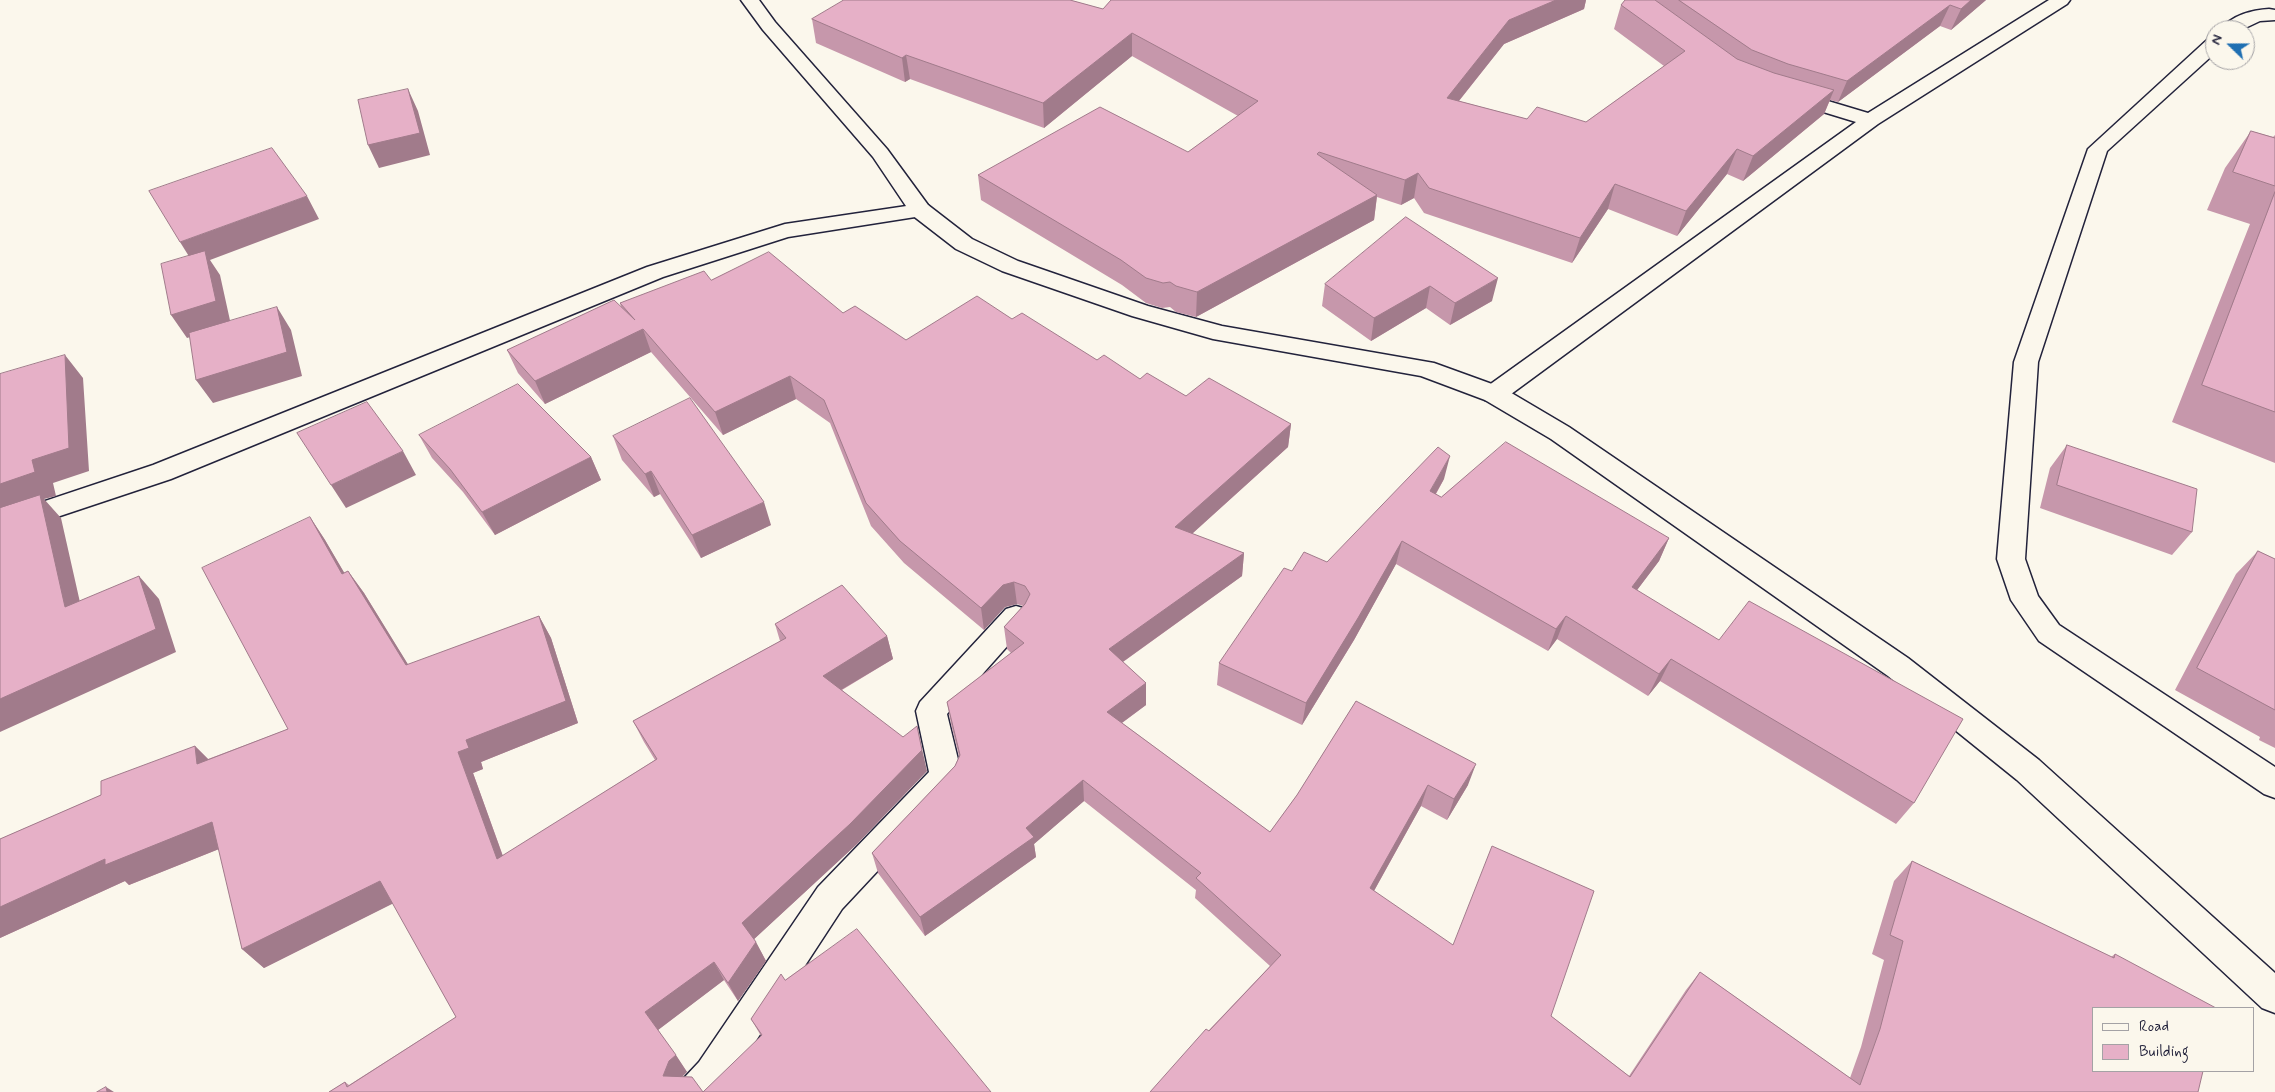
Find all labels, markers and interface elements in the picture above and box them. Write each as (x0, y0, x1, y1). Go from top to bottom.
north arrow (2205, 20, 2255, 70)
text: N (2207, 32, 2227, 47)
legend (2092, 1007, 2255, 1072)
text: Road (2139, 1017, 2169, 1037)
text: Building (2139, 1042, 2189, 1062)

